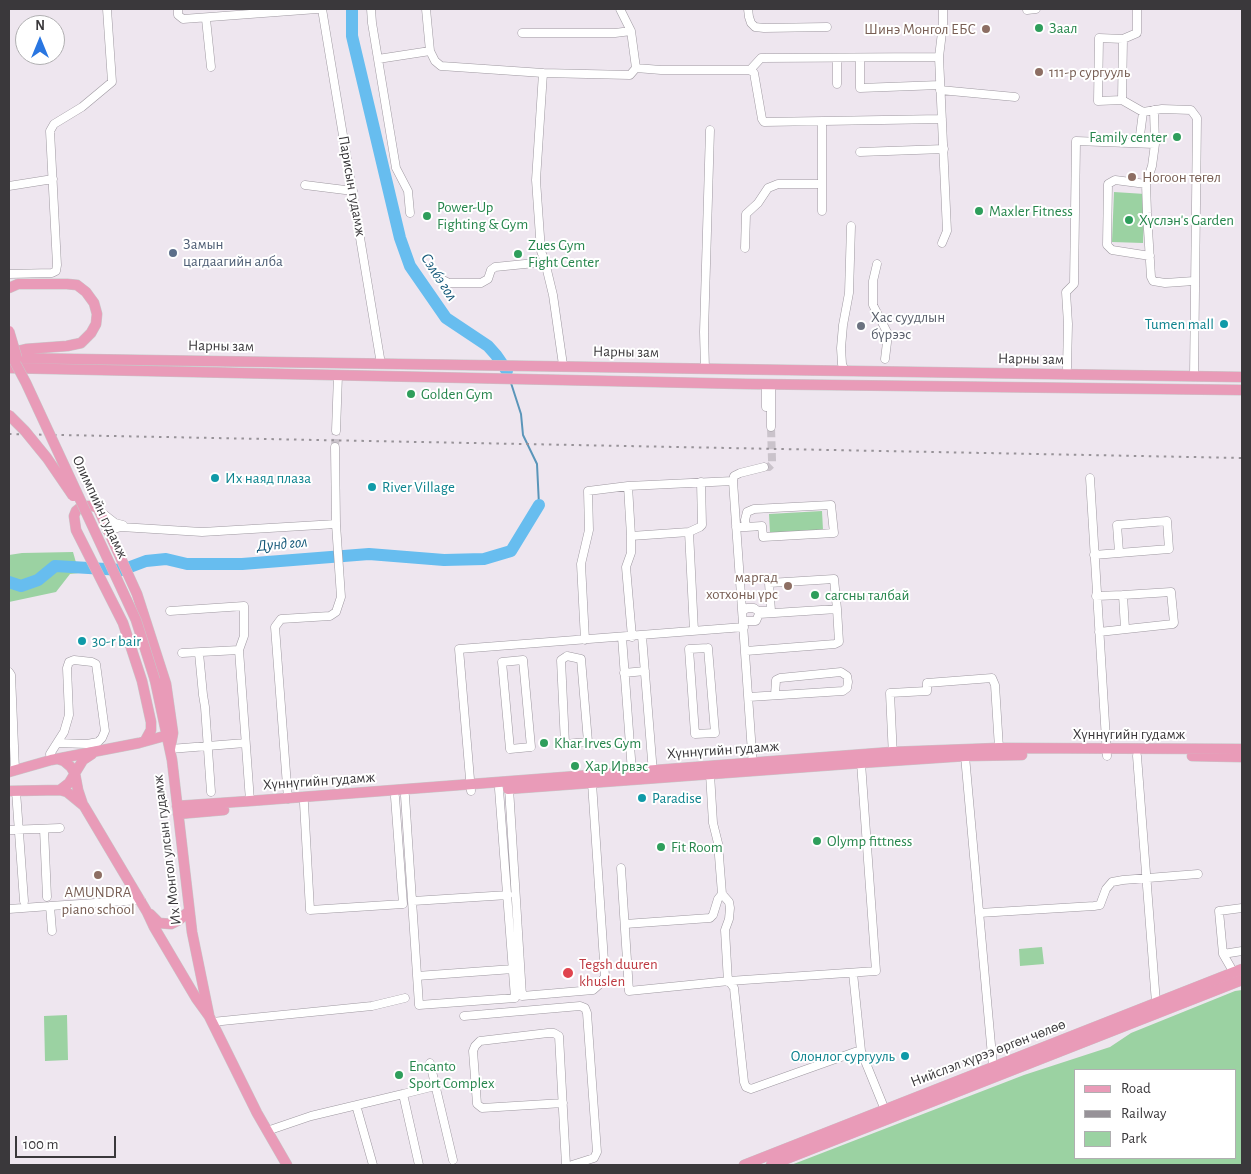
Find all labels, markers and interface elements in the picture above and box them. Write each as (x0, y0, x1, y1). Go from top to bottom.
north arrow (15, 15, 65, 65)
text: N (35, 19, 45, 33)
place label: Заал (1049, 19, 1077, 37)
place label: Шинэ Монгол ЕБС (864, 20, 976, 38)
marker: Заал (1033, 22, 1045, 34)
marker: Шинэ Монгол ЕБС (980, 23, 992, 35)
place label: 111-р сургууль (1049, 63, 1130, 81)
marker: 111-р сургууль (1033, 66, 1045, 78)
place label: Family center (1089, 128, 1167, 146)
marker: Family center (1171, 131, 1183, 143)
street label: Парисын гудамж (334, 134, 370, 238)
place label: Ногоон төгөл (1142, 168, 1221, 186)
marker: Ногоон төгөл (1126, 171, 1138, 183)
place label: Power-Up Fighting & Gym (437, 198, 528, 233)
place label: Maxler Fitness (989, 202, 1073, 220)
marker: Maxler Fitness (973, 205, 985, 217)
marker: Power-Up Fighting & Gym (421, 210, 433, 222)
place label: Хүслэн's Garden (1139, 211, 1234, 229)
marker: Хүслэн's Garden (1123, 214, 1135, 226)
place label: Замын цагдаагийн алба (183, 235, 283, 270)
place label: Zues Gym Fight Center (528, 236, 599, 271)
marker: Замын цагдаагийн алба (167, 247, 179, 259)
marker: Zues Gym Fight Center (512, 248, 524, 260)
water label: Сэлбэ гол (416, 250, 462, 304)
place label: Хас суудлын бүрээс (871, 308, 945, 343)
place label: Tumen mall (1145, 315, 1214, 333)
marker: Tumen mall (1218, 318, 1230, 330)
marker: Хас суудлын бүрээс (855, 320, 867, 332)
street label: Нарны зам (188, 336, 254, 356)
street label: Нарны зам (593, 342, 659, 362)
street label: Нарны зам (998, 349, 1064, 369)
place label: Golden Gym (421, 385, 493, 403)
marker: Golden Gym (405, 388, 417, 400)
street label: Олимпийн гудамж (68, 453, 132, 561)
place label: Их наяд плаза (225, 469, 311, 487)
marker: Их наяд плаза (209, 472, 221, 484)
place label: River Village (382, 478, 455, 496)
marker: River Village (366, 481, 378, 493)
water label: Дунд гол (256, 532, 308, 556)
place label: маргад хотхоны үрс (706, 568, 778, 603)
marker: маргад хотхоны үрс (782, 580, 794, 592)
place label: сагсны талбай (825, 586, 909, 604)
marker: сагсны талбай (809, 589, 821, 601)
place label: 30-r bair (92, 632, 141, 650)
marker: 30-r bair (76, 635, 88, 647)
street label: Хүннүгийн гудамж (1073, 725, 1185, 743)
place label: Khar Irves Gym (554, 734, 641, 752)
marker: Khar Irves Gym (538, 737, 550, 749)
street label: Хүннүгийн гудамж (666, 737, 780, 763)
place label: Хар Ирвэс (585, 757, 648, 775)
marker: Хар Ирвэс (569, 760, 581, 772)
street label: Хүннүгийн гудамж (262, 768, 376, 794)
street label: Их Монгол улсын гудамж (149, 774, 185, 926)
place label: Paradise (652, 789, 702, 807)
marker: Paradise (636, 792, 648, 804)
place label: Olymp fittness (827, 832, 912, 850)
marker: Olymp fittness (811, 835, 823, 847)
place label: Fit Room (671, 838, 723, 856)
marker: Fit Room (655, 841, 667, 853)
marker: AMUNDRA piano school (92, 869, 104, 881)
place label: AMUNDRA piano school (61, 883, 135, 918)
place label: Tegsh duuren khuslen (579, 955, 658, 990)
marker: Tegsh duuren khuslen (561, 966, 575, 980)
street label: Нийслэл хүрээ өргөн чөлөө (908, 1015, 1068, 1091)
place label: Олонлог сургууль (790, 1047, 895, 1065)
marker: Олонлог сургууль (899, 1050, 911, 1062)
place label: Encanto Sport Complex (409, 1057, 495, 1092)
marker: Encanto Sport Complex (393, 1069, 405, 1081)
legend (1074, 1069, 1236, 1159)
text: Road (1121, 1081, 1151, 1096)
text: Railway (1121, 1106, 1166, 1121)
scale bar (18, 1126, 119, 1158)
text: Park (1121, 1131, 1147, 1146)
text: 100 m (23, 1137, 58, 1152)

